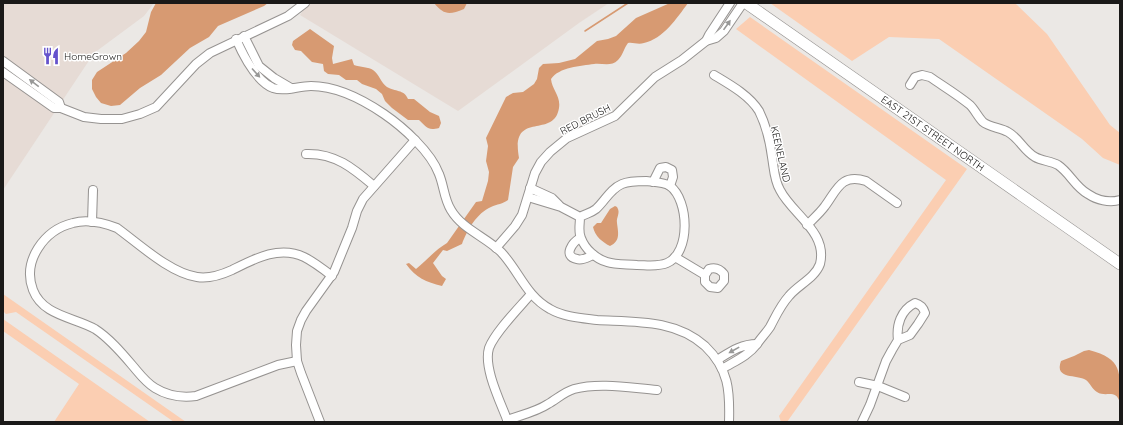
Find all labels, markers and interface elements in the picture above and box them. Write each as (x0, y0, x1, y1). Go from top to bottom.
one-way arrow (723, 20, 731, 31)
restaurant icon: HomeGrown (41, 46, 61, 66)
place label: HomeGrown (64, 50, 122, 63)
one-way arrow (251, 68, 261, 78)
one-way arrow (28, 79, 39, 87)
street label: EAST 21ST STREET NORTH (878, 93, 987, 174)
street label: RED BRUSH (558, 101, 613, 138)
street label: KEENELAND (768, 125, 793, 184)
one-way arrow (728, 347, 740, 353)

